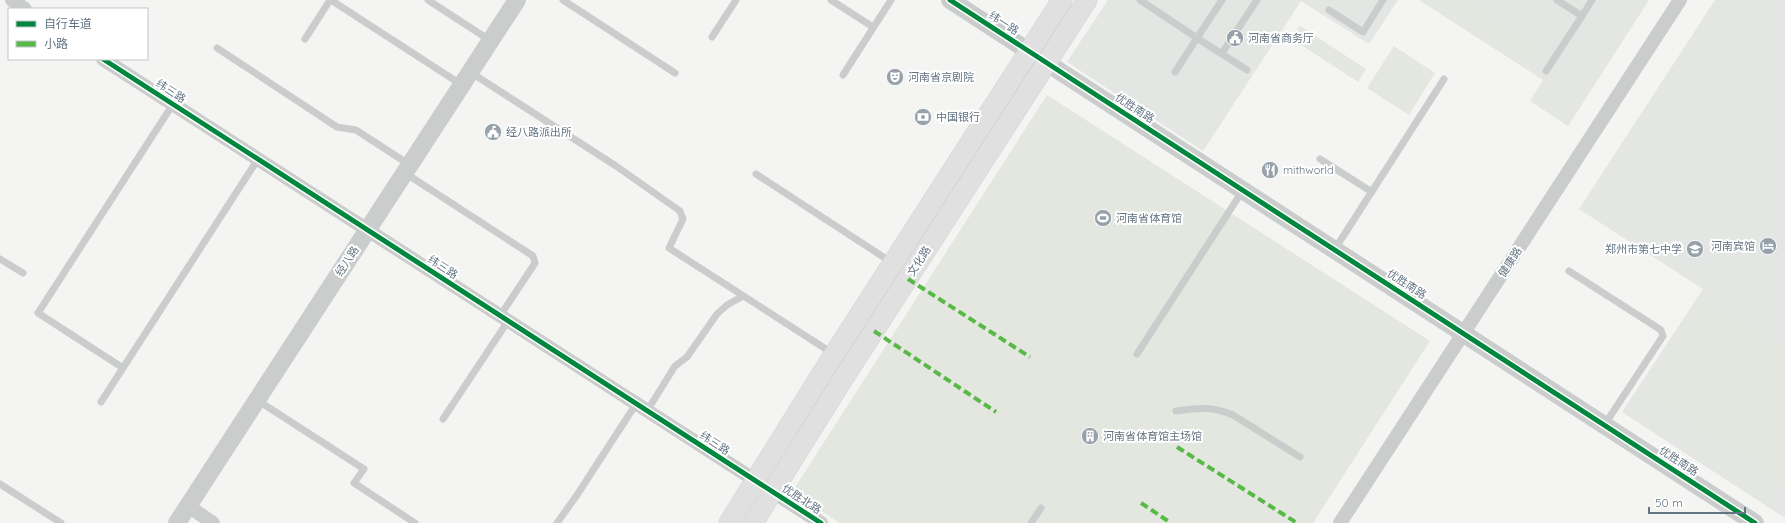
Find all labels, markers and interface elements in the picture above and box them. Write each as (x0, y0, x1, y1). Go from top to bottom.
legend (8, 8, 148, 60)
street label: 纬一路 (986, 8, 1022, 38)
text: 自行车道 (44, 16, 92, 31)
public building icon: 河南省商务厅 (1225, 28, 1245, 48)
place label: 河南省商务厅 (1248, 31, 1314, 45)
text: 小路 (44, 36, 68, 51)
theatre icon: 河南省京剧院 (885, 67, 905, 87)
place label: 河南省京剧院 (908, 70, 974, 84)
street label: 纬三路 (153, 76, 189, 106)
street label: 优胜南路 (1113, 90, 1157, 126)
bank icon: 中国银行 (913, 107, 933, 127)
place label: 中国银行 (936, 110, 980, 124)
public building icon: 经八路派出所 (483, 122, 503, 142)
place label: 经八路派出所 (506, 125, 572, 139)
restaurant icon: mithworld (1260, 160, 1280, 180)
place label: mithworld (1283, 163, 1334, 177)
sports icon: 河南省体育馆 (1093, 208, 1113, 228)
place label: 河南省体育馆 (1116, 211, 1182, 225)
hotel icon: 河南宾馆 (1758, 236, 1778, 256)
school or university icon: 郑州市第七中学 (1685, 239, 1705, 259)
place label: 河南宾馆 (1711, 239, 1755, 253)
place label: 郑州市第七中学 (1605, 242, 1682, 256)
street label: 经八路 (332, 243, 362, 279)
street label: 文化路 (904, 243, 934, 279)
street label: 健康路 (1495, 244, 1525, 280)
street label: 纬三路 (425, 252, 461, 282)
street label: 优胜南路 (1385, 266, 1429, 302)
building icon: 河南省体育馆主场馆 (1080, 426, 1100, 446)
street label: 纬三路 (697, 428, 733, 458)
place label: 河南省体育馆主场馆 (1103, 429, 1202, 443)
street label: 优胜南路 (1657, 443, 1701, 479)
street label: 优胜北路 (780, 481, 824, 517)
scale bar (1649, 489, 1745, 515)
text: 50 m (1655, 495, 1683, 510)

